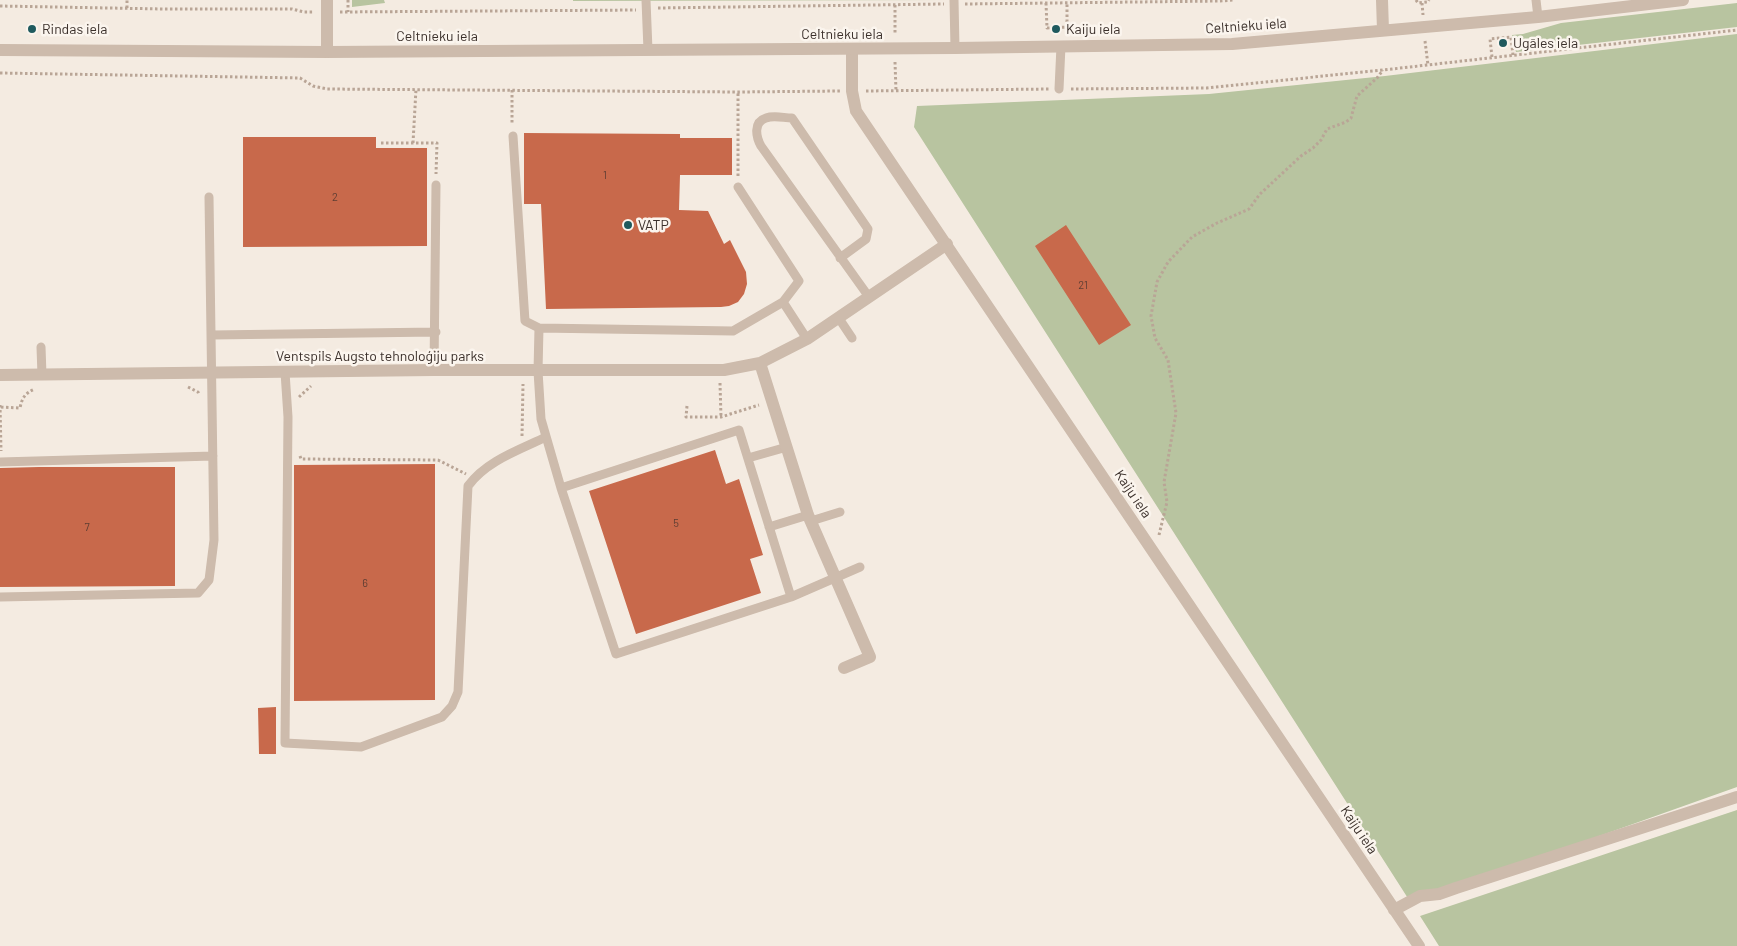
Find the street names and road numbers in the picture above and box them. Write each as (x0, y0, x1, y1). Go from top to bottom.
street label: Celtnieku iela (1205, 15, 1287, 37)
street label: Celtnieku iela (801, 26, 883, 42)
street label: Celtnieku iela (396, 28, 478, 44)
street label: Ventspils Augsto tehnoloģiju parks (276, 348, 484, 364)
street label: Kaiju iela (1111, 467, 1155, 521)
street label: Kaiju iela (1337, 803, 1381, 857)

